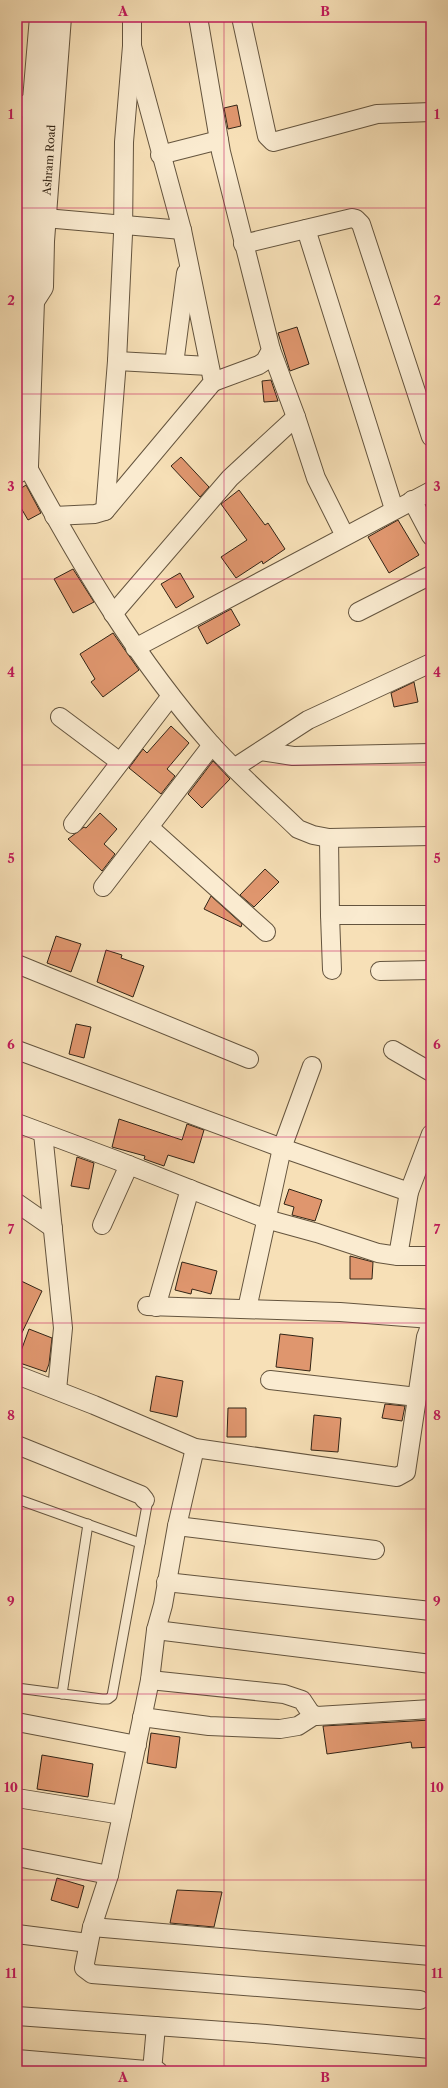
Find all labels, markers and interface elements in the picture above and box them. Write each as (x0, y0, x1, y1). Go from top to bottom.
text: A (117, 3, 129, 19)
text: B (320, 3, 330, 19)
text: 1 (8, 106, 14, 122)
text: 1 (434, 106, 440, 122)
street label: Ashram Road (39, 124, 58, 197)
text: 2 (7, 292, 15, 308)
text: 2 (433, 292, 441, 308)
text: 3 (7, 478, 15, 494)
text: 3 (433, 478, 441, 494)
text: 4 (7, 664, 15, 680)
text: 4 (433, 664, 441, 680)
text: 5 (7, 850, 15, 866)
text: 5 (433, 850, 441, 866)
text: 6 (7, 1036, 15, 1052)
text: 6 (433, 1036, 441, 1052)
text: 7 (8, 1221, 15, 1237)
text: 7 (434, 1221, 441, 1237)
text: 8 (7, 1407, 15, 1423)
text: 8 (433, 1407, 441, 1423)
text: 9 (7, 1593, 15, 1609)
text: 9 (433, 1593, 441, 1609)
text: 10 (4, 1779, 18, 1795)
text: 10 (430, 1779, 444, 1795)
text: 11 (5, 1965, 17, 1981)
text: 11 (431, 1965, 443, 1981)
text: A (117, 2069, 129, 2085)
text: B (320, 2069, 330, 2085)

